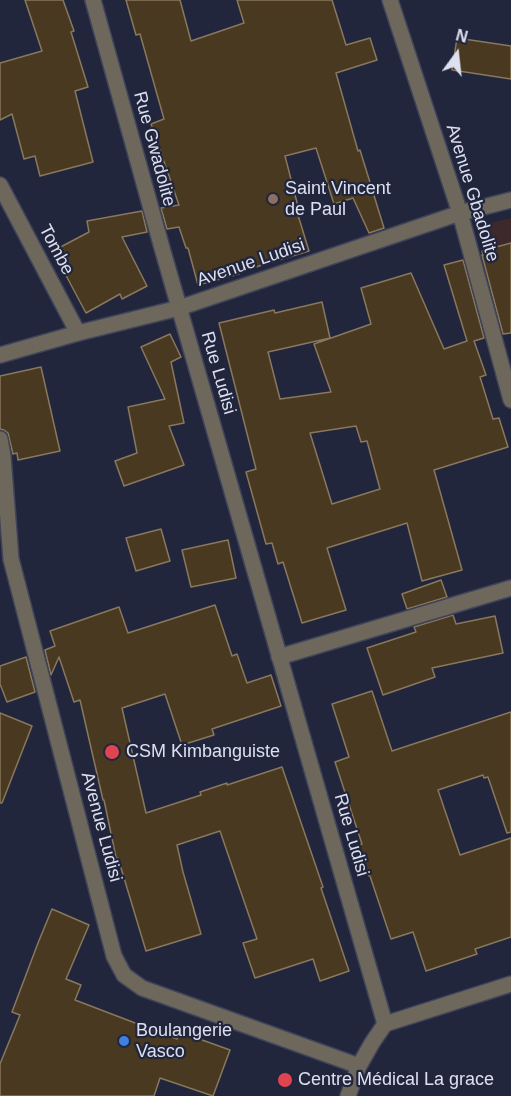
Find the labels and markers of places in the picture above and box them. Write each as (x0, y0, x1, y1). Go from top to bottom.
place label: Saint Vincent de Paul (285, 178, 391, 220)
marker: Saint Vincent de Paul (266, 192, 280, 206)
place label: CSM Kimbanguiste (126, 741, 280, 763)
marker: CSM Kimbanguiste (103, 743, 121, 761)
place label: Boulangerie Vasco (136, 1020, 232, 1062)
marker: Boulangerie Vasco (117, 1034, 131, 1048)
place label: Centre Médical La grace (298, 1069, 494, 1091)
marker: Centre Médical La grace (276, 1071, 294, 1089)

